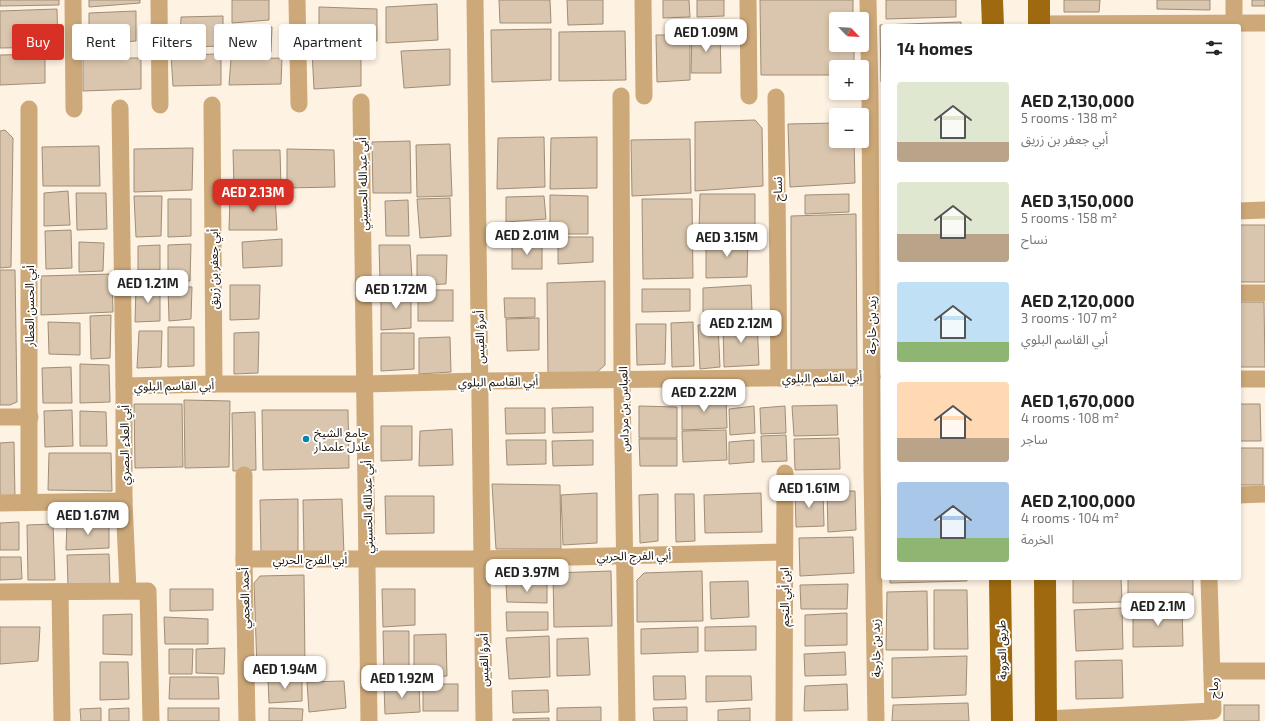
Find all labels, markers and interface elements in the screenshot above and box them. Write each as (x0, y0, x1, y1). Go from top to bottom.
north arrow (829, 12, 869, 52)
map controls (829, 12, 869, 148)
pin: AED 1.09M (660, 19, 752, 53)
chip: Buy (12, 24, 64, 60)
chip: Rent (72, 24, 130, 60)
chip: Filters (138, 24, 206, 60)
chip: New (214, 24, 271, 60)
chip: Apartment (279, 24, 376, 60)
text: AED 1.09M (674, 24, 738, 40)
icon: filters (1203, 37, 1225, 59)
text: 14 homes (897, 38, 973, 58)
button: + (829, 60, 869, 100)
text: AED 2,130,000 (1021, 90, 1134, 110)
icon: home (929, 98, 977, 146)
button: − (829, 108, 869, 148)
text: 5 rooms · 138 m² (1021, 110, 1118, 126)
text: أبي جعفر بن زريق (1021, 131, 1108, 147)
street label: أبي عبدالله الحسيني (354, 137, 374, 231)
street label: نساح (770, 177, 787, 201)
pin: AED 2.13M (207, 179, 299, 213)
text: AED 2.13M (222, 184, 284, 200)
text: AED 3,150,000 (1021, 190, 1134, 210)
icon: home (929, 198, 977, 246)
text: 5 rooms · 158 m² (1021, 210, 1117, 226)
pin: AED 2.01M (481, 222, 573, 256)
pin: AED 3.15M (681, 224, 773, 258)
text: AED 2.01M (495, 227, 559, 243)
street label: أبي جعفر بن زريق (206, 228, 224, 309)
text: AED 3.15M (696, 229, 758, 245)
text: نساح (1021, 231, 1048, 247)
street label: أبي الحسن العطار (22, 265, 40, 348)
pin: AED 1.21M (102, 270, 194, 304)
text: AED 1.21M (117, 275, 179, 291)
pin: AED 1.72M (350, 276, 442, 310)
text: AED 1.72M (365, 281, 427, 297)
text: AED 2,120,000 (1021, 290, 1135, 310)
street label: زيد بن خارجة (864, 296, 879, 354)
icon: home (929, 298, 977, 346)
street label: أمرؤ القيس (472, 310, 488, 364)
pin: AED 2.12M (695, 310, 787, 344)
text: 3 rooms · 107 m² (1021, 310, 1117, 326)
text: AED 2.12M (710, 315, 772, 331)
text: أبي القاسم البلوي (1021, 331, 1108, 347)
street label: العباس بن مرداس (615, 366, 632, 452)
street label: أبي القاسم البلوي (782, 369, 862, 388)
street label: أبي القاسم البلوي (458, 373, 538, 392)
street label: أبي القاسم البلوي (134, 377, 214, 396)
pin: AED 2.22M (658, 379, 750, 413)
text: AED 2.22M (671, 384, 737, 400)
text: AED 1,670,000 (1021, 390, 1135, 410)
icon: home (929, 398, 977, 446)
street label: أبي العلاء البصري (117, 405, 135, 485)
text: 4 rooms · 108 m² (1021, 410, 1119, 426)
place label: جامع الشيخ عادل علمدار (313, 425, 371, 454)
text: ساجر (1021, 431, 1048, 447)
marker: جامع الشيخ عادل علمدار (301, 434, 311, 444)
street label: أبي عبدالله الحسيني (359, 460, 379, 554)
pin: AED 1.61M (763, 475, 855, 509)
text: AED 1.61M (778, 480, 840, 496)
text: AED 2,100,000 (1021, 490, 1136, 510)
icon: home (929, 498, 977, 546)
pin: AED 1.67M (42, 502, 134, 536)
text: AED 1.67M (57, 507, 119, 523)
text: 4 rooms · 104 m² (1021, 510, 1119, 526)
text: الخرمة (1021, 531, 1054, 547)
street label: أبي الفرج الحربي (597, 547, 672, 566)
street label: أبي الفرج الحربي (273, 552, 348, 570)
pin: AED 3.97M (481, 559, 573, 593)
text: AED 3.97M (495, 564, 559, 580)
street label: أحمد العجمي (236, 567, 255, 629)
street label: ابن أبي النجم (777, 567, 795, 627)
pin: AED 2.1M (1117, 593, 1199, 627)
text: AED 2.1M (1130, 598, 1186, 614)
street label: زيد بن خارجة (867, 618, 884, 677)
street label: طريق العروبة (993, 620, 1011, 680)
street label: أمرؤ القيس (476, 633, 492, 687)
pin: AED 1.94M (239, 656, 331, 690)
text: AED 1.94M (253, 661, 317, 677)
pin: AED 1.92M (356, 665, 448, 699)
text: AED 1.92M (370, 670, 434, 686)
street label: رماح (1206, 677, 1223, 699)

